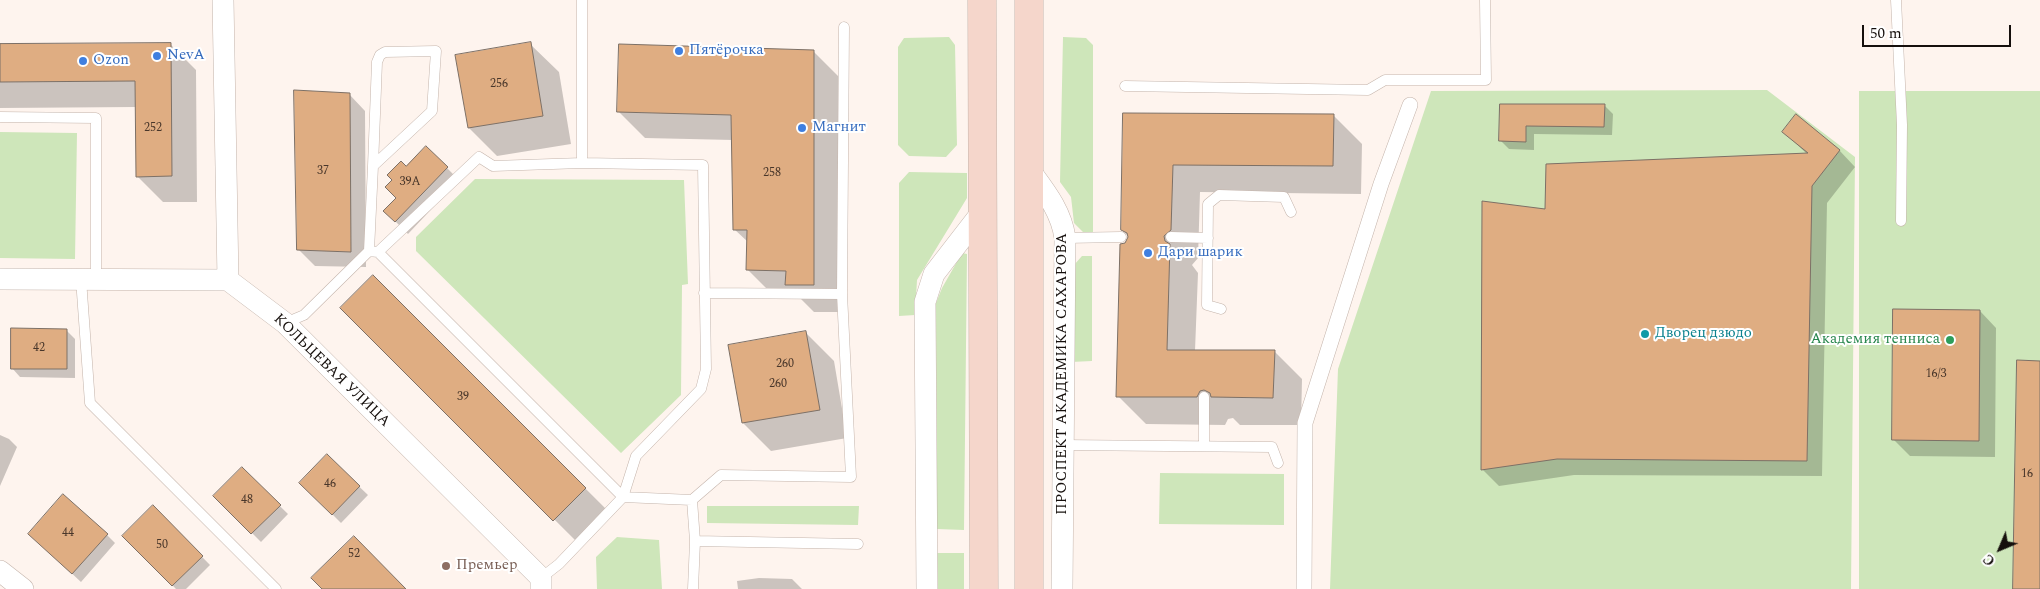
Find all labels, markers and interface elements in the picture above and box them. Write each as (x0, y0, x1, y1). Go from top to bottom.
scale bar (1865, 15, 2014, 47)
text: 50 m (1870, 22, 1902, 45)
place label: Пятёрочка (689, 42, 764, 60)
marker: Пятёрочка (673, 45, 685, 57)
place label: NevA (167, 47, 205, 65)
marker: NevA (151, 50, 163, 62)
place label: Ozon (93, 52, 129, 70)
marker: Ozon (77, 55, 89, 67)
house number: 256 (490, 78, 508, 92)
place label: Магнит (812, 119, 866, 137)
house number: 252 (144, 122, 162, 136)
marker: Магнит (796, 122, 808, 134)
house number: 37 (317, 165, 329, 179)
house number: 258 (763, 167, 781, 181)
house number: 39А (400, 176, 420, 190)
street label: ПРОСПЕКТ АКАДЕМИКА САХАРОВА (1054, 233, 1072, 515)
place label: Дари шарик (1158, 244, 1243, 262)
marker: Дари шарик (1142, 247, 1154, 259)
street label: КОЛЬЦЕВАЯ УЛИЦА (269, 311, 393, 431)
place label: Дворец дзюдо (1655, 325, 1752, 343)
marker: Дворец дзюдо (1639, 328, 1651, 340)
place label: Академия тенниса (1811, 331, 1940, 349)
marker: Академия тенниса (1944, 334, 1956, 346)
house number: 42 (33, 342, 45, 356)
house number: 260 (776, 358, 794, 372)
house number: 16/3 (1926, 368, 1946, 382)
house number: 260 (769, 378, 787, 392)
house number: 39 (457, 391, 469, 405)
house number: 16 (2021, 468, 2033, 482)
house number: 46 (324, 478, 336, 492)
house number: 48 (241, 494, 253, 508)
north arrow (1975, 524, 2025, 574)
house number: 44 (62, 527, 74, 541)
house number: 50 (156, 539, 168, 553)
house number: 52 (348, 548, 360, 562)
text: С (1978, 549, 2000, 571)
place label: Премьер (456, 557, 517, 575)
marker: Премьер (440, 560, 452, 572)

